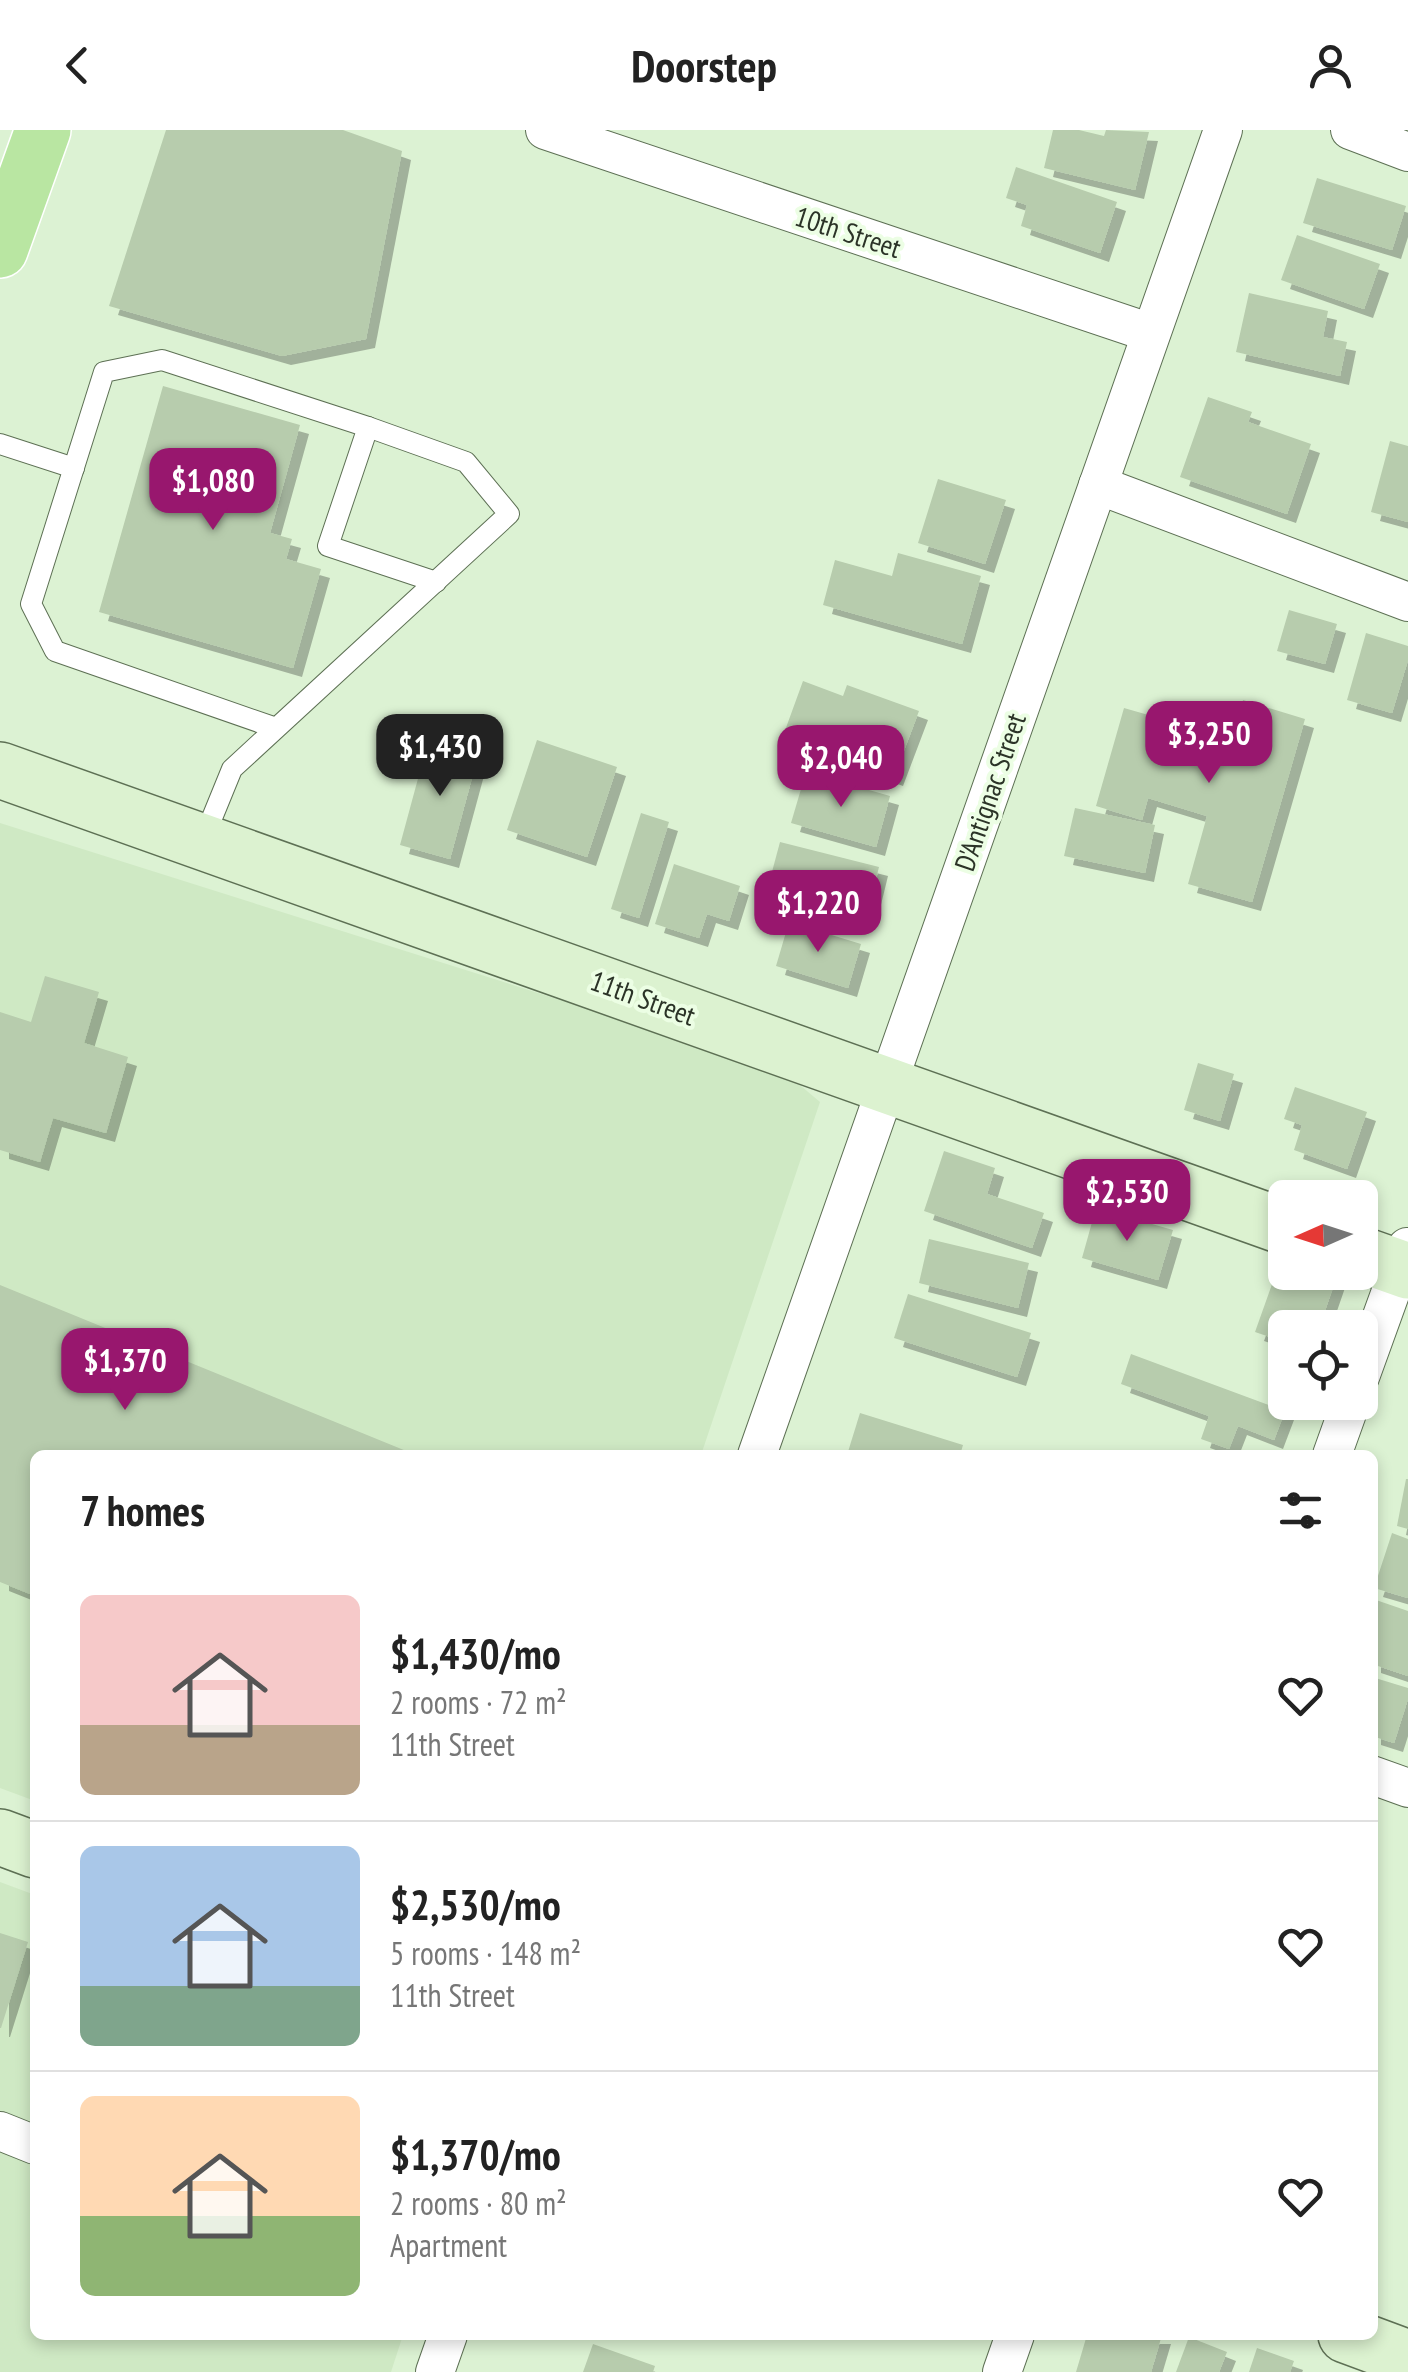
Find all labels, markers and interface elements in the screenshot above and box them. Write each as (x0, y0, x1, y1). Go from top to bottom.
text: Doorstep (631, 36, 777, 94)
icon: back (50, 38, 105, 93)
icon: person (1303, 38, 1358, 93)
street label: 10th Street (791, 197, 906, 266)
pin: $1,080 (132, 448, 294, 533)
text: $1,080 (171, 459, 255, 501)
pin: $3,250 (1128, 701, 1290, 786)
street label: D'Antignac Street (945, 708, 1034, 876)
text: $3,250 (1167, 712, 1251, 754)
pin: $1,430 (359, 714, 521, 799)
text: $1,430 (398, 725, 482, 767)
pin: $2,040 (760, 725, 922, 810)
text: $2,040 (799, 736, 883, 778)
pin: $1,220 (737, 870, 899, 955)
text: $1,220 (776, 881, 860, 923)
street label: 11th Street (586, 961, 701, 1034)
pin: $2,530 (1046, 1159, 1208, 1244)
text: $2,530 (1085, 1170, 1169, 1212)
north arrow (1268, 1180, 1378, 1290)
map controls (1268, 1180, 1378, 1420)
button: locate (1268, 1310, 1378, 1420)
pin: $1,370 (44, 1328, 206, 1413)
text: $1,370 (83, 1339, 167, 1381)
text: 7 homes (80, 1483, 205, 1538)
icon: filters (1273, 1483, 1328, 1538)
text: $1,430/mo (390, 1626, 561, 1681)
icon: home (160, 1635, 280, 1755)
icon: heart (1273, 1668, 1328, 1723)
text: 2 rooms · 72 m² (390, 1681, 567, 1723)
text: 11th Street (390, 1723, 515, 1765)
text: $2,530/mo (390, 1877, 561, 1932)
icon: home (160, 1886, 280, 2006)
icon: heart (1273, 1919, 1328, 1974)
text: 5 rooms · 148 m² (390, 1932, 581, 1974)
text: 11th Street (390, 1974, 515, 2016)
text: $1,370/mo (390, 2127, 561, 2182)
icon: home (160, 2136, 280, 2256)
icon: heart (1273, 2169, 1328, 2224)
text: 2 rooms · 80 m² (390, 2182, 567, 2224)
text: Apartment (390, 2224, 507, 2266)

